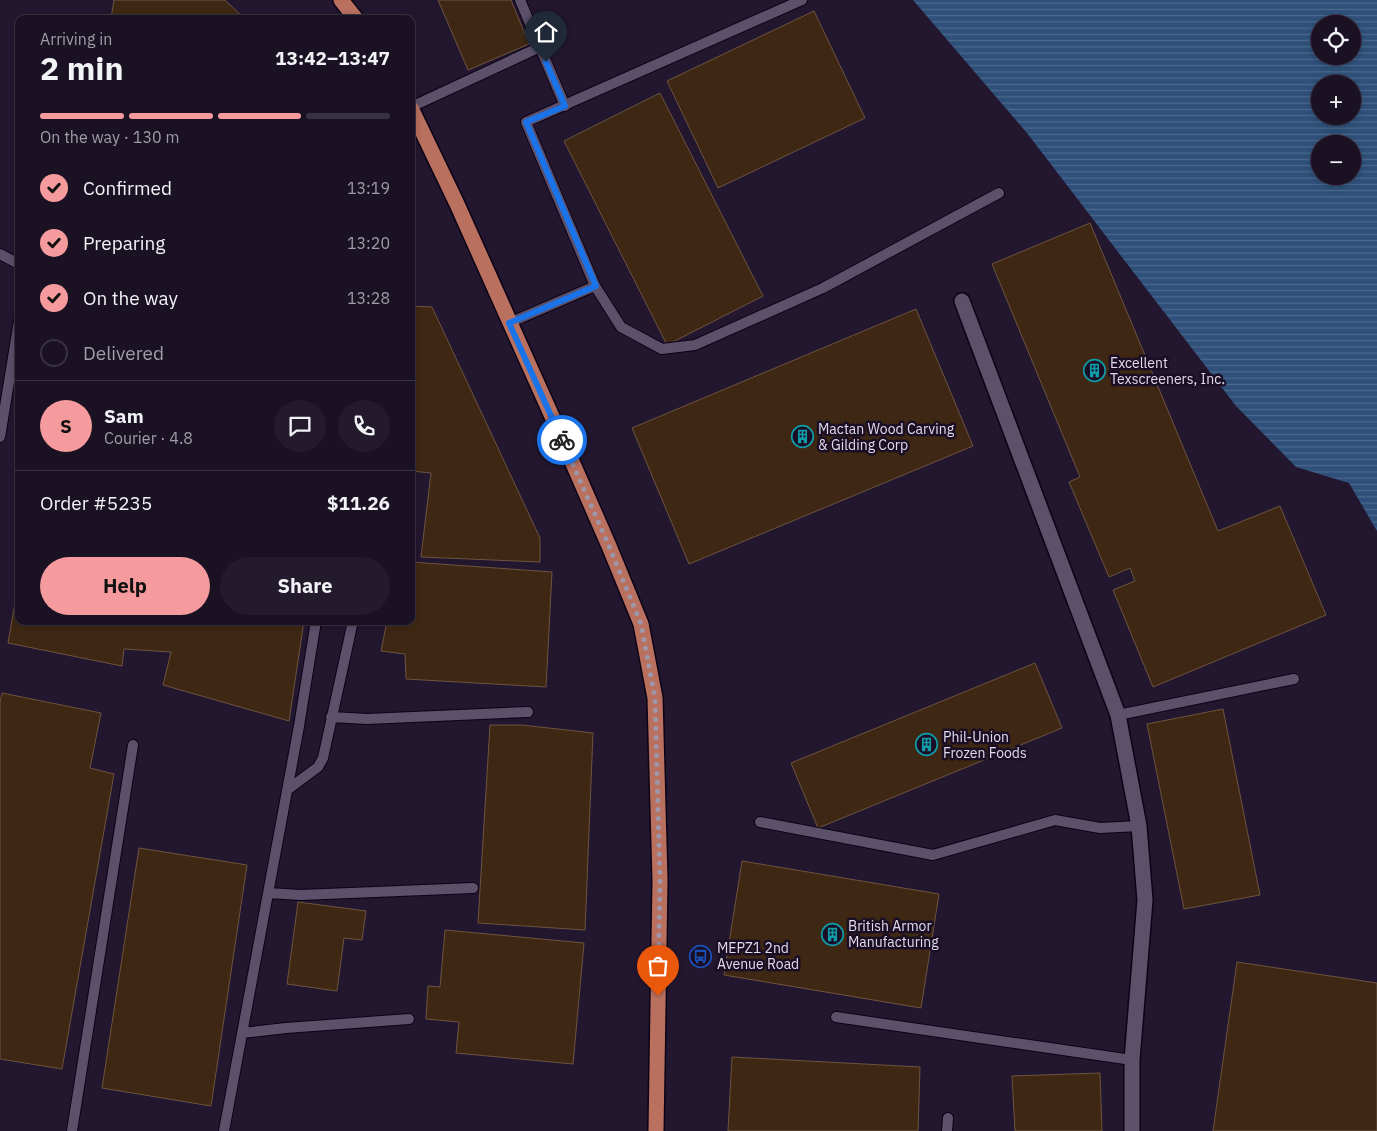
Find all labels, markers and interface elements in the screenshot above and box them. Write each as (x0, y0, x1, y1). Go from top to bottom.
pin (525, 11, 567, 62)
map controls (1311, 15, 1361, 185)
button: locate (1311, 15, 1361, 65)
icon: home (532, 18, 560, 46)
text: Arriving in (40, 29, 112, 49)
text: 13:42–13:47 (275, 46, 390, 70)
text: 2 min (40, 47, 124, 89)
button: + (1311, 75, 1361, 125)
text: On the way · 130 m (40, 127, 179, 147)
button: − (1311, 135, 1361, 185)
icon: check (40, 174, 68, 202)
text: Confirmed (83, 176, 172, 200)
text: 13:19 (347, 178, 390, 198)
icon: check (40, 229, 68, 257)
text: Preparing (83, 231, 165, 255)
text: 13:20 (347, 233, 390, 253)
icon: check (40, 284, 68, 312)
text: On the way (83, 286, 178, 310)
text: 13:28 (347, 288, 390, 308)
text: Delivered (83, 341, 164, 365)
place label: Excellent Texscreeners, Inc. (1110, 354, 1225, 388)
building icon: Excellent Texscreeners, Inc. (1082, 359, 1106, 383)
button: chat (274, 400, 326, 452)
button: phone (338, 400, 390, 452)
text: Sam (104, 404, 144, 428)
text: S (60, 414, 72, 438)
courier (537, 415, 587, 465)
place label: Mactan Wood Carving & Gilding Corp (818, 420, 955, 454)
building icon: Mactan Wood Carving & Gilding Corp (790, 425, 814, 449)
icon: bike (548, 426, 576, 454)
text: Courier · 4.8 (104, 428, 193, 448)
text: Order #5235 (40, 491, 152, 515)
text: $11.26 (327, 491, 390, 515)
button: Help (40, 557, 210, 615)
button: Share (220, 557, 390, 615)
place label: Phil-Union Frozen Foods (943, 728, 1027, 762)
building icon: Phil-Union Frozen Foods (915, 733, 939, 757)
place label: British Armor Manufacturing (848, 917, 939, 951)
building icon: British Armor Manufacturing (820, 922, 844, 946)
place label: MEPZ1 2nd Avenue Road (717, 939, 799, 973)
bus stop icon: MEPZ1 2nd Avenue Road (689, 944, 713, 968)
pin (637, 945, 679, 996)
icon: bag (644, 952, 672, 980)

